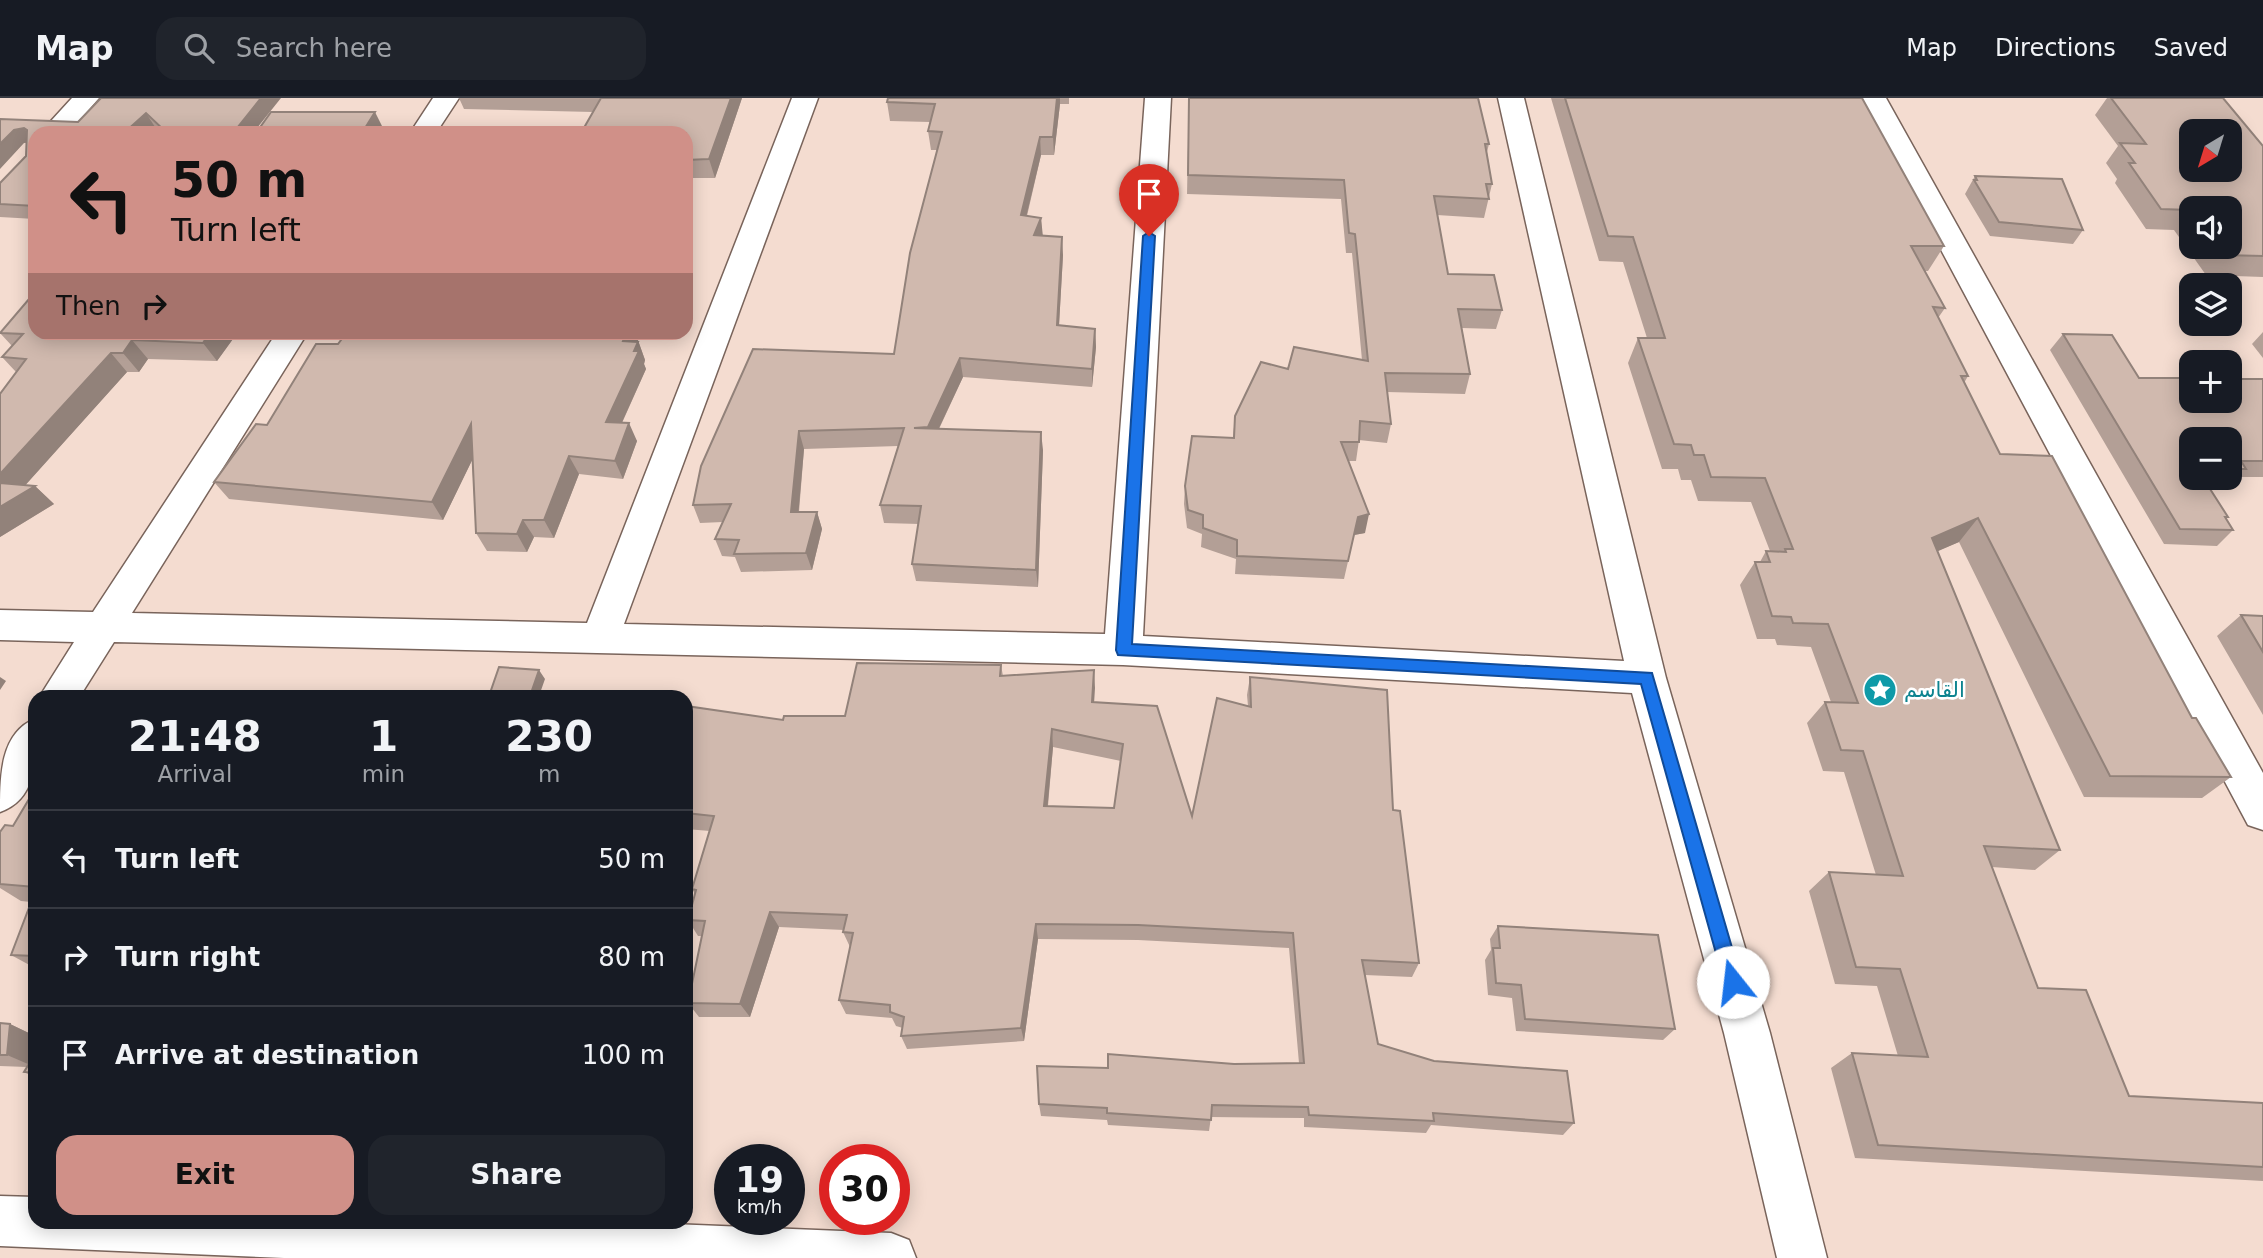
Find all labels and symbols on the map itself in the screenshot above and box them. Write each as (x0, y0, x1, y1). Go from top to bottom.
north arrow (2179, 119, 2242, 182)
pin (1119, 164, 1179, 236)
place icon: القاسم (1861, 671, 1899, 709)
place label: القاسم (1904, 678, 1965, 703)
position arrow (1696, 945, 1770, 1019)
speed limit sign: 30 (819, 1144, 910, 1235)

